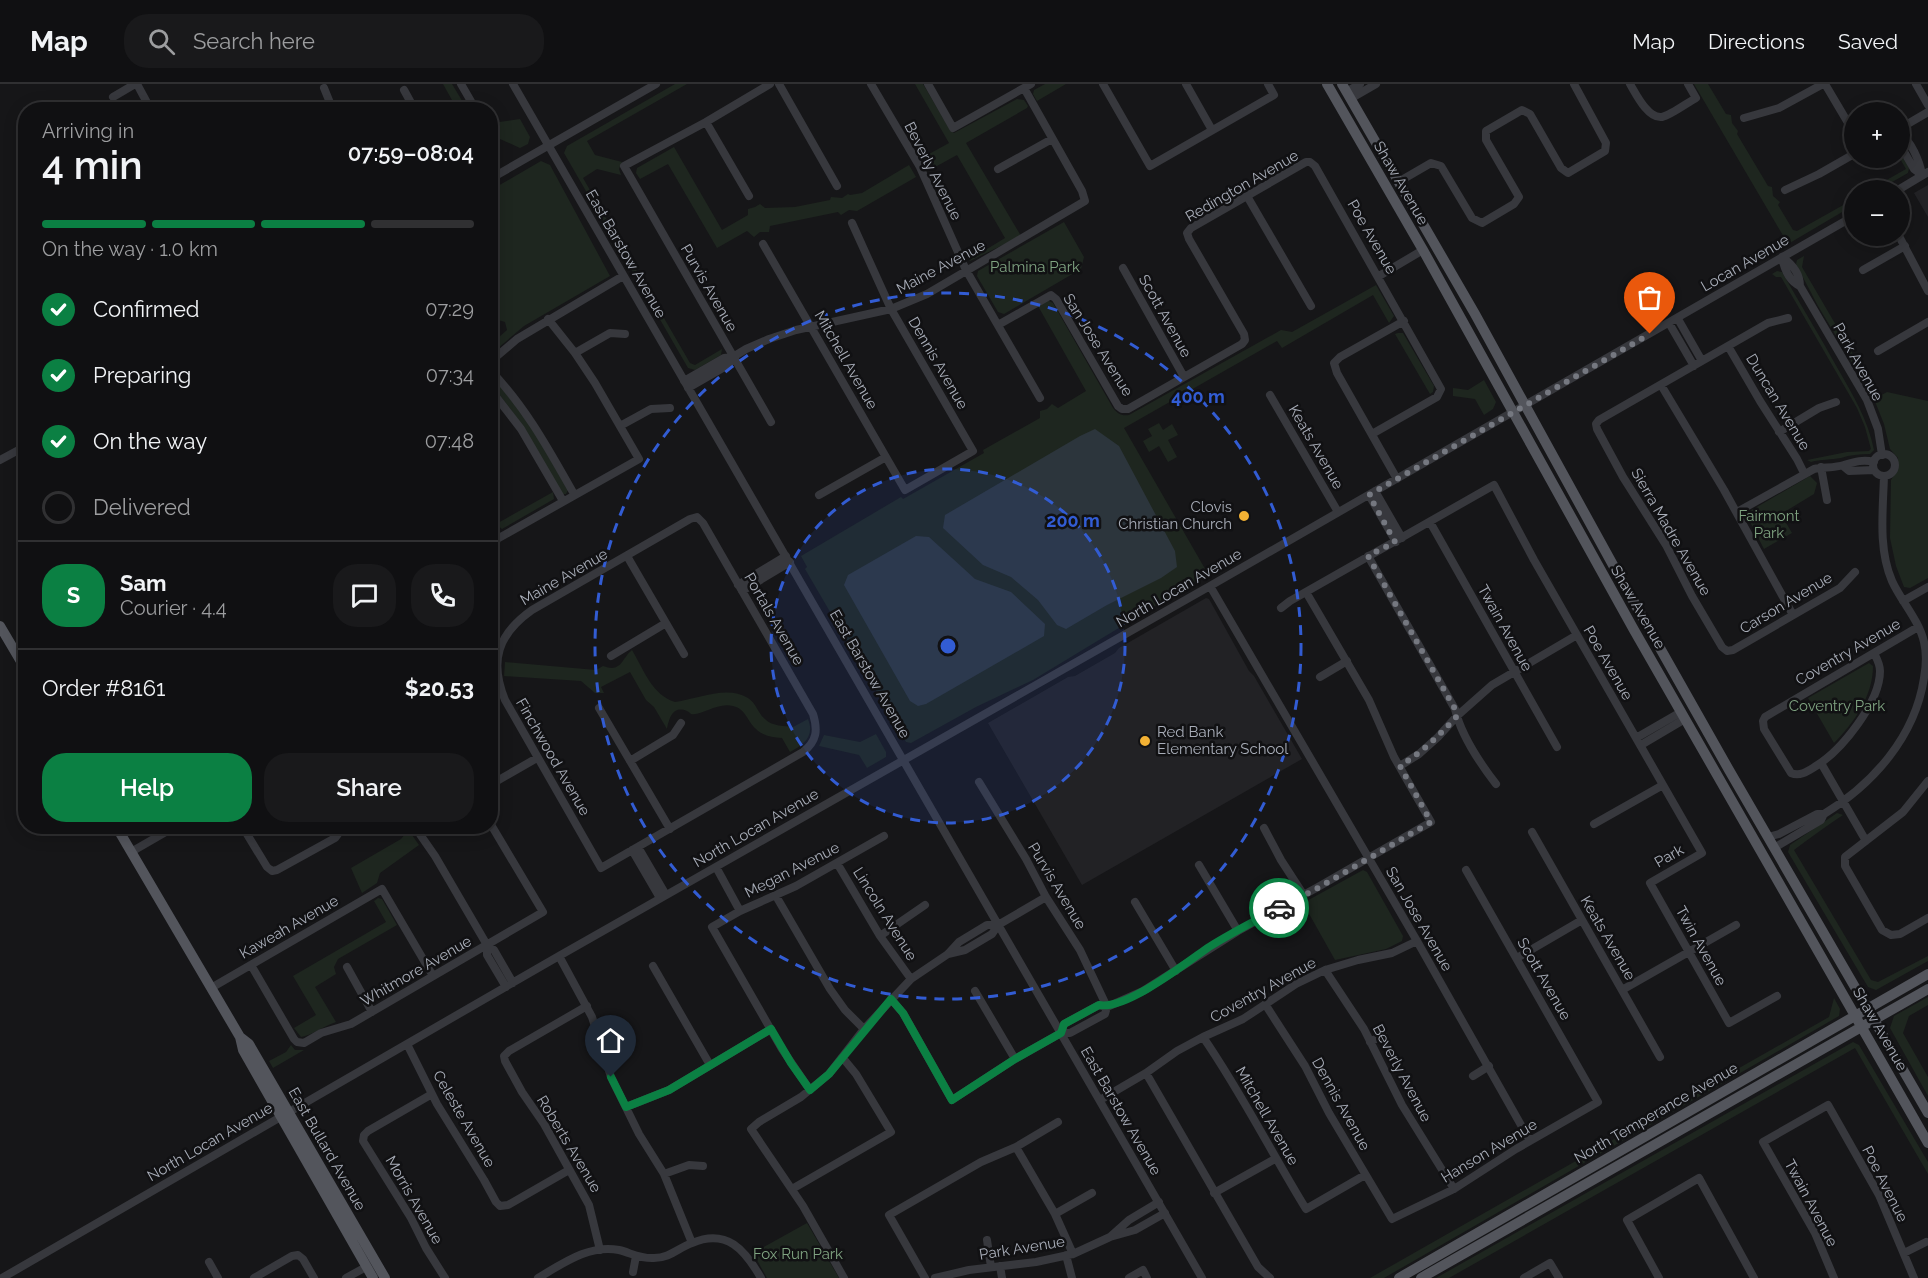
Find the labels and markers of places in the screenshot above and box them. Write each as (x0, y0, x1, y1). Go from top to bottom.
pin (1624, 272, 1675, 334)
place label: Clovis Christian Church (1118, 498, 1232, 533)
marker: Clovis Christian Church (1237, 509, 1251, 523)
centre of rings (938, 636, 958, 656)
place label: Red Bank Elementary School (1157, 723, 1289, 758)
marker: Red Bank Elementary School (1138, 734, 1152, 748)
pin (585, 1015, 636, 1077)

